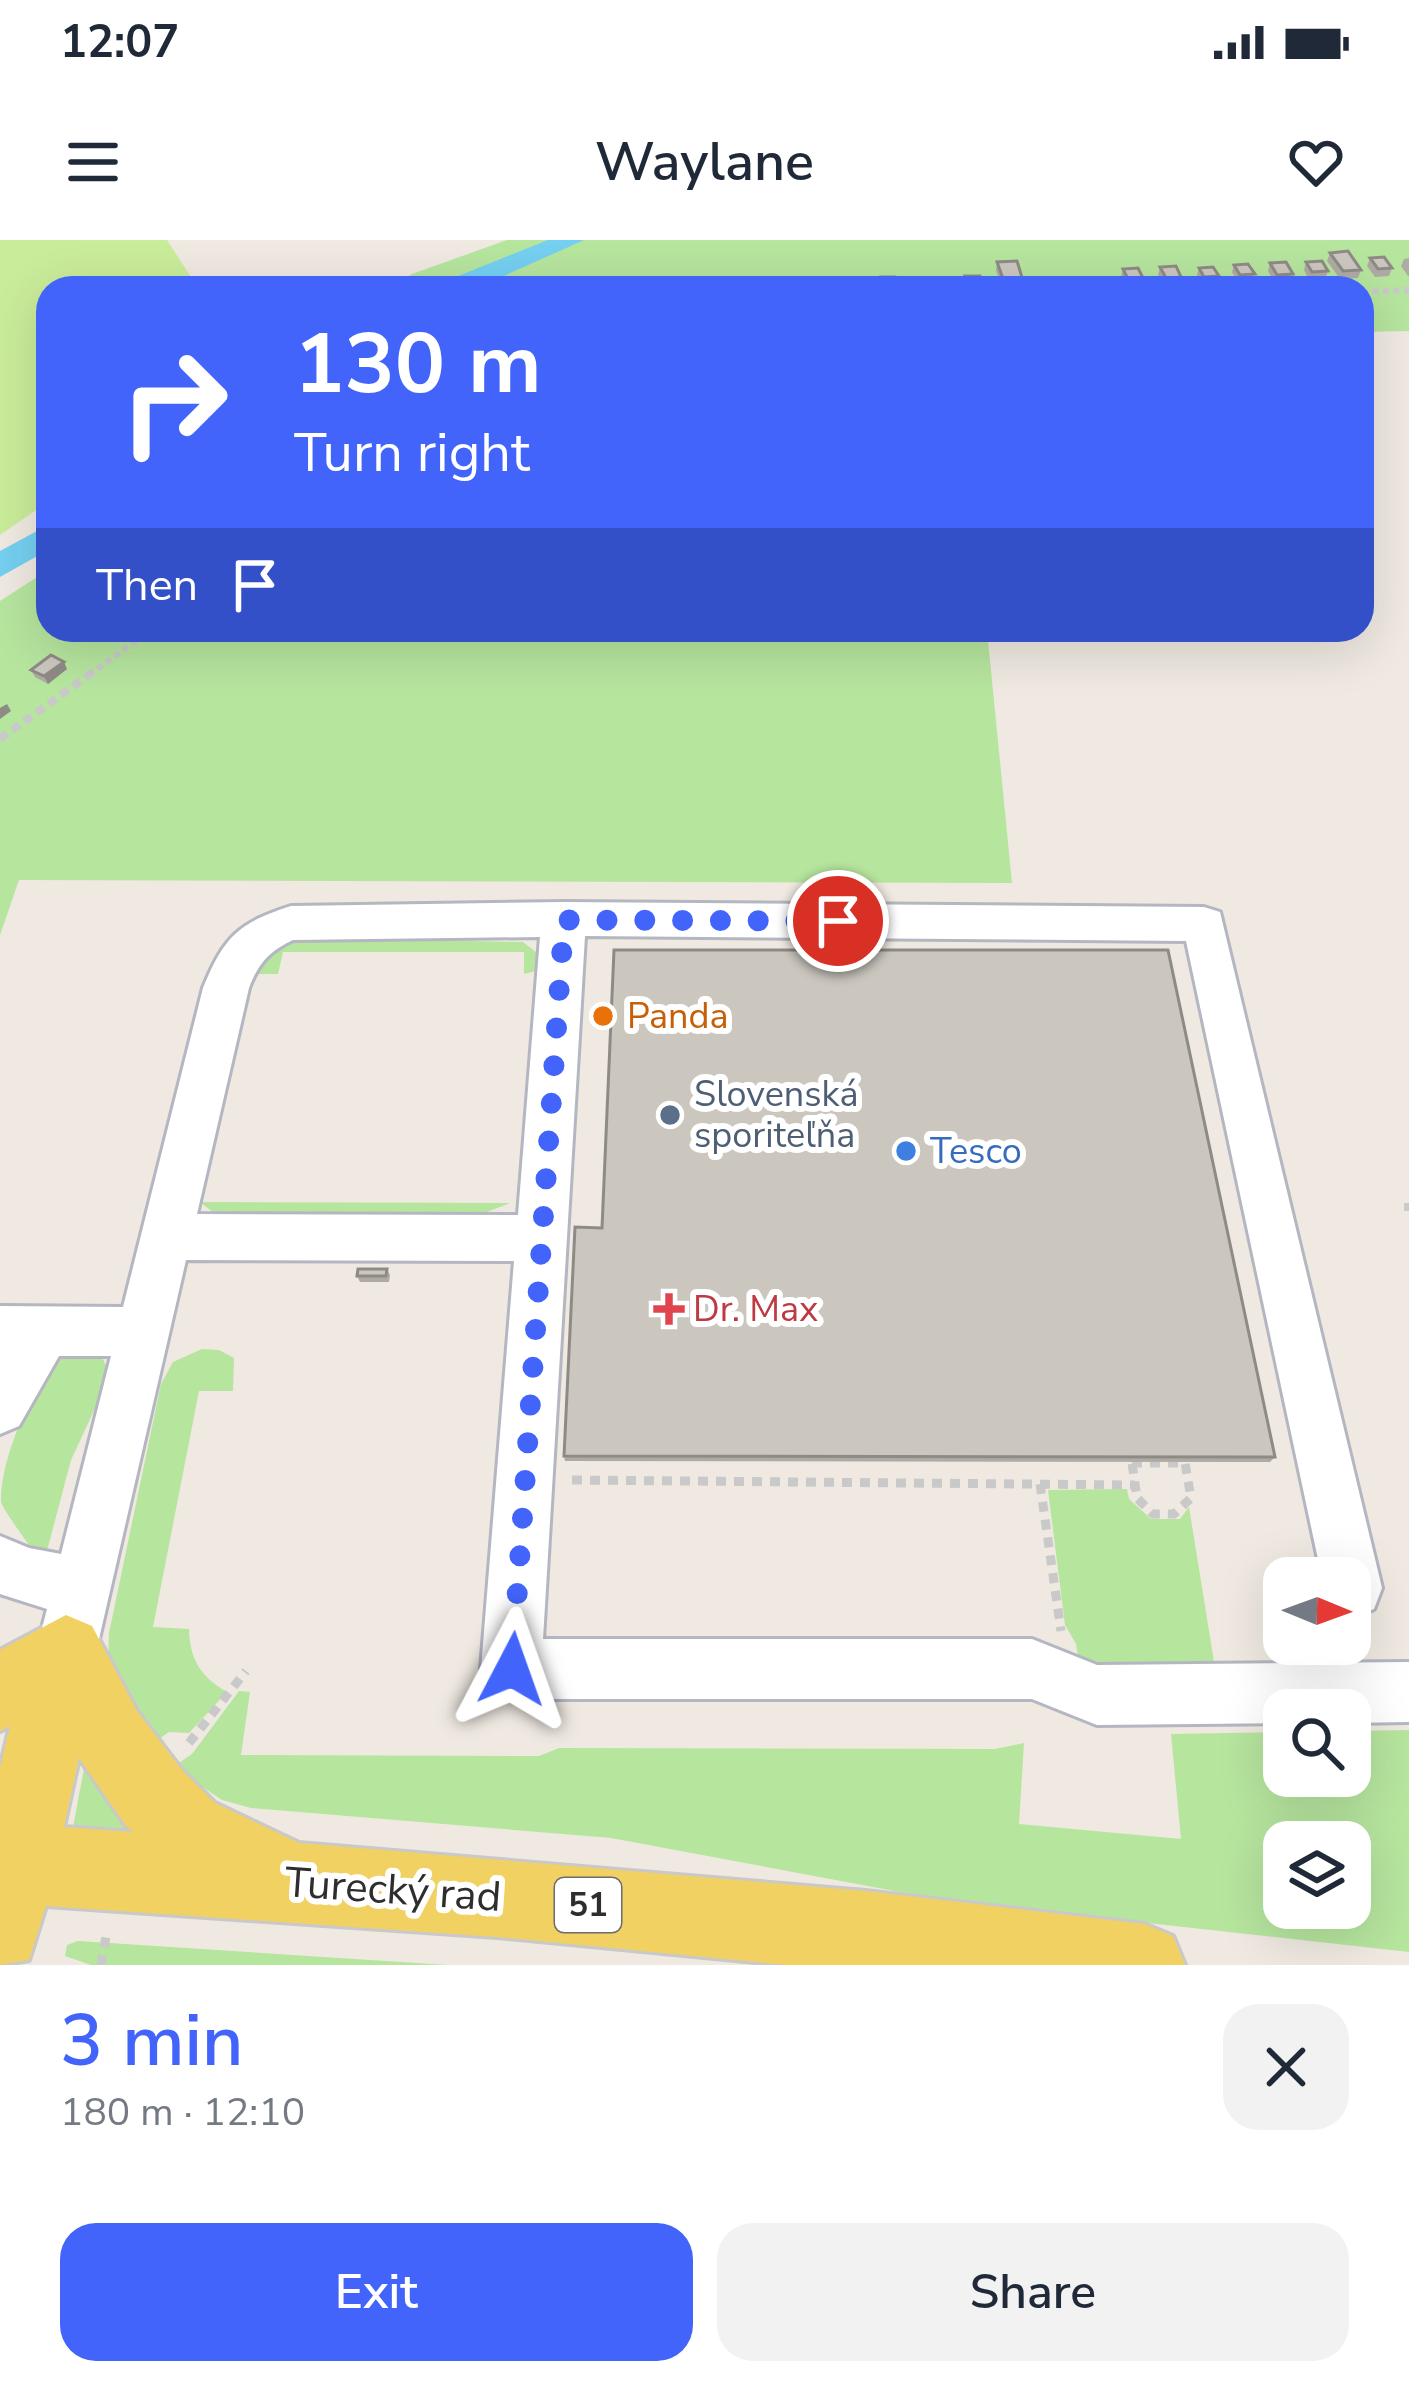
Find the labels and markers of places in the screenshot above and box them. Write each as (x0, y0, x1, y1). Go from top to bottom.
pin (787, 870, 889, 972)
place label: Panda (627, 992, 729, 1041)
marker: Panda (590, 1003, 616, 1029)
place label: Slovenská sporiteľňa (694, 1070, 858, 1160)
marker: Slovenská sporiteľňa (657, 1102, 683, 1128)
place label: Tesco (930, 1127, 1022, 1176)
marker: Tesco (893, 1138, 919, 1164)
place label: Dr. Max (693, 1285, 818, 1334)
marker: Dr. Max (656, 1296, 682, 1322)

